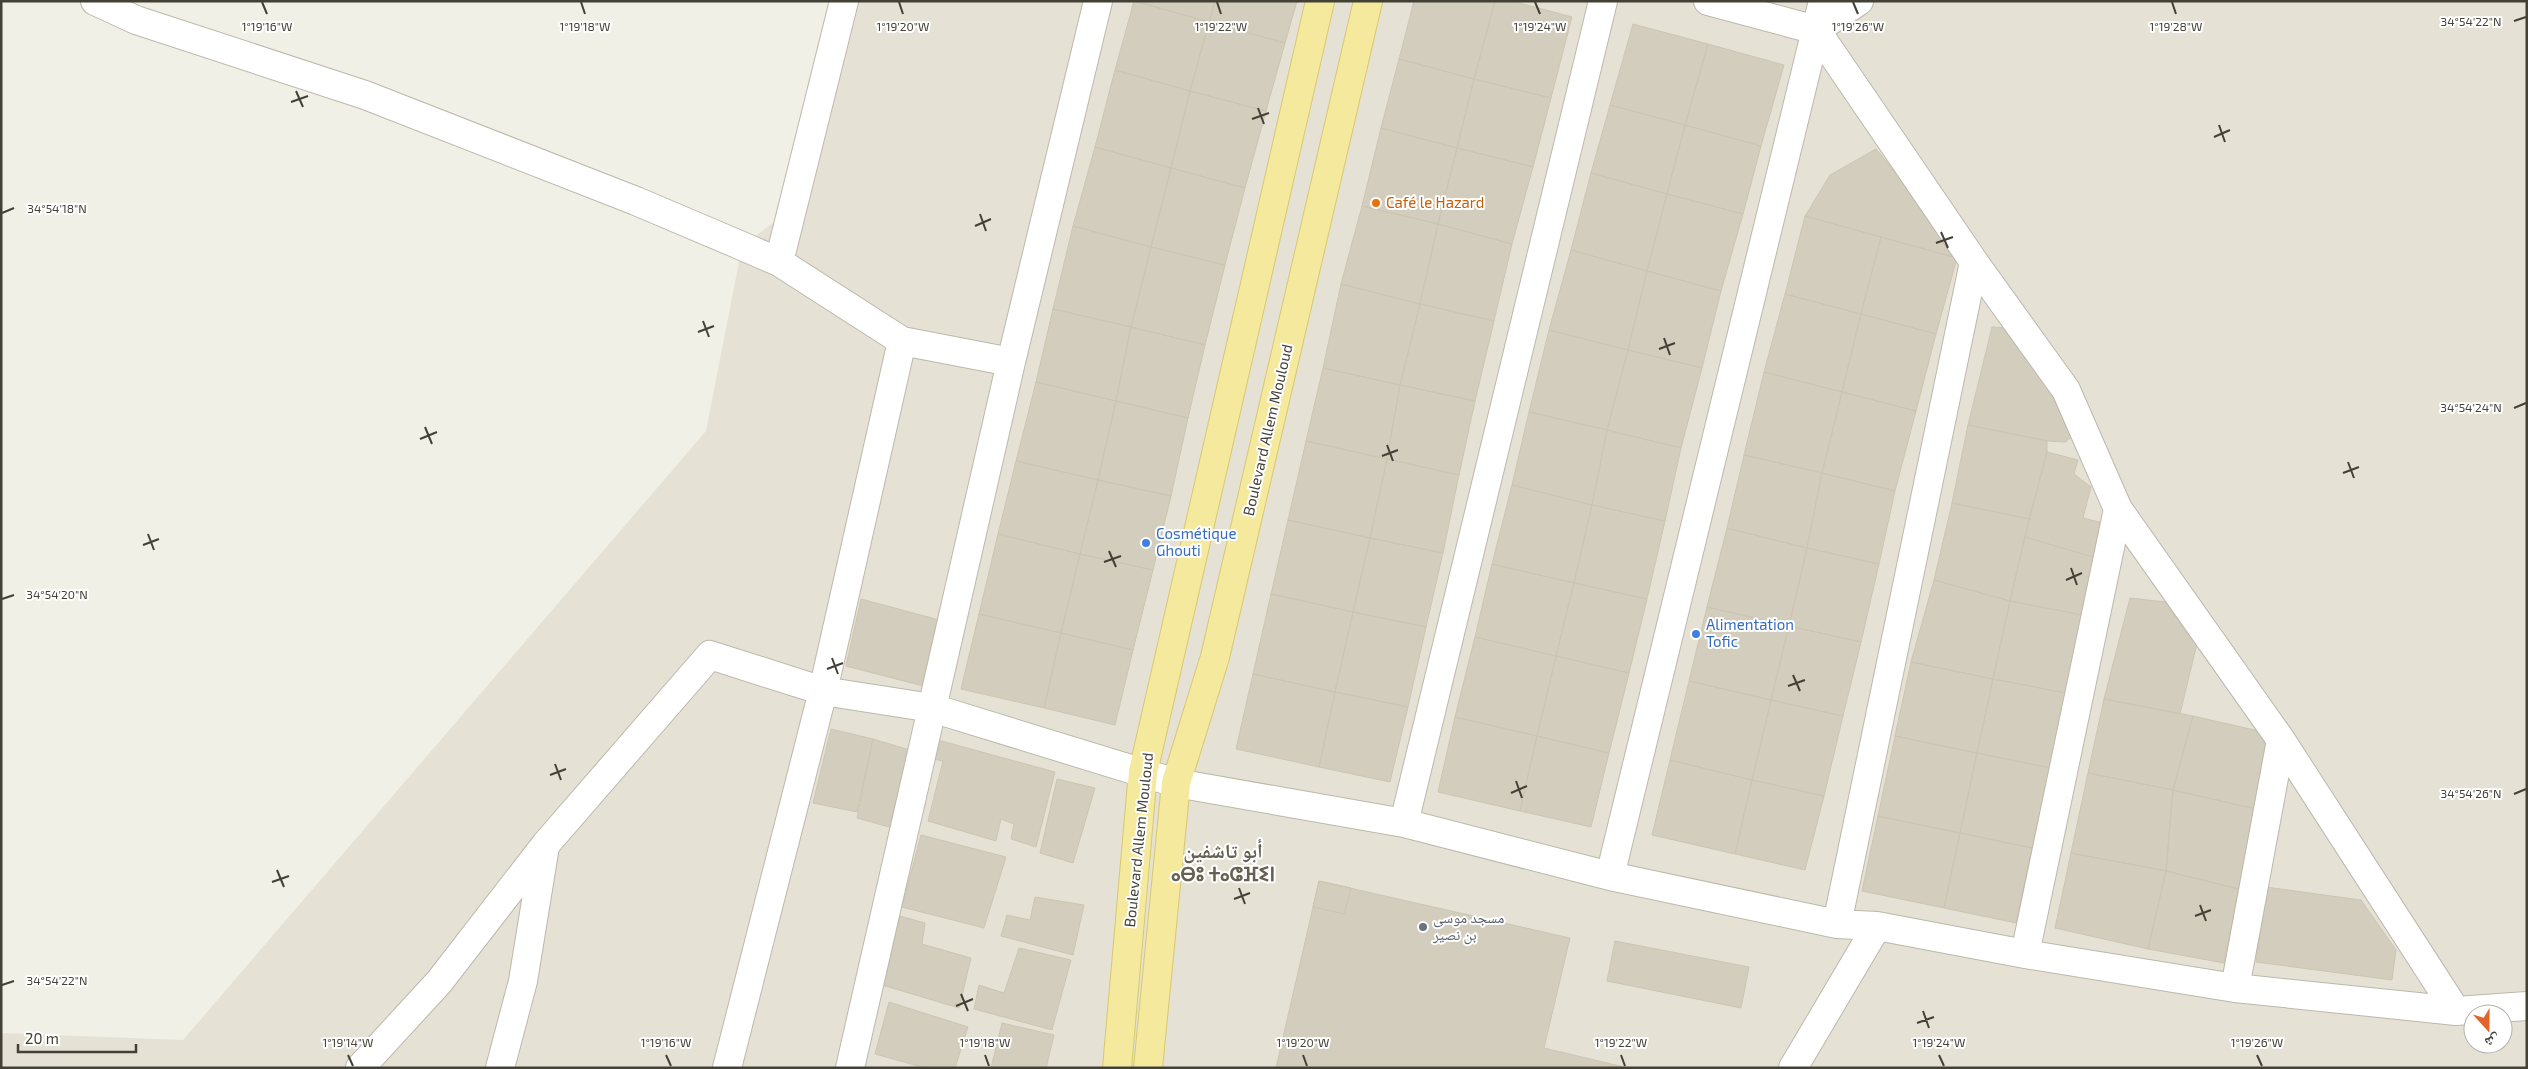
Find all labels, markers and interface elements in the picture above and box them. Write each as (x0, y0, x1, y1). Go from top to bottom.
text: 34°54'22"N (2441, 14, 2501, 28)
text: 1°19'16"W (242, 19, 292, 33)
text: 1°19'18"W (560, 19, 610, 33)
text: 1°19'20"W (877, 19, 929, 33)
text: 1°19'22"W (1195, 19, 1247, 33)
text: 1°19'24"W (1514, 19, 1566, 33)
text: 1°19'26"W (1832, 19, 1884, 33)
text: 1°19'28"W (2150, 19, 2202, 33)
place label: Café le Hazard (1386, 193, 1484, 211)
marker: Café le Hazard (1370, 197, 1382, 209)
text: 34°54'18"N (27, 201, 87, 215)
street label: Boulevard Allem Mouloud (1239, 342, 1296, 517)
text: 34°54'24"N (2440, 400, 2502, 414)
place label: Cosmétique Ghouti (1156, 524, 1236, 559)
marker: Cosmétique Ghouti (1140, 537, 1152, 549)
text: 34°54'20"N (26, 587, 88, 601)
place label: Alimentation Tofic (1706, 615, 1794, 650)
marker: Alimentation Tofic (1690, 628, 1702, 640)
street label: Boulevard Allem Mouloud (1120, 752, 1156, 928)
text: 34°54'26"N (2441, 786, 2502, 800)
district label: أبو تاشفين ⴰⴱⵓ ⵜⴰⵛⴼⵉⵏ (1171, 838, 1275, 885)
place label: مسجد موسى بن نصير (1432, 908, 1504, 945)
marker: مسجد موسى بن نصير (1417, 921, 1429, 933)
text: 34°54'22"N (27, 973, 87, 987)
north arrow (2463, 1004, 2513, 1054)
scale bar (18, 1022, 135, 1054)
text: 20 m (25, 1029, 59, 1047)
text: ش (2482, 1030, 2503, 1052)
text: 1°19'14"W (322, 1035, 374, 1049)
text: 1°19'16"W (641, 1035, 691, 1049)
text: 1°19'18"W (960, 1035, 1010, 1049)
text: 1°19'20"W (1277, 1035, 1329, 1049)
text: 1°19'22"W (1595, 1035, 1647, 1049)
text: 1°19'24"W (1913, 1035, 1965, 1049)
text: 1°19'26"W (2231, 1035, 2283, 1049)

